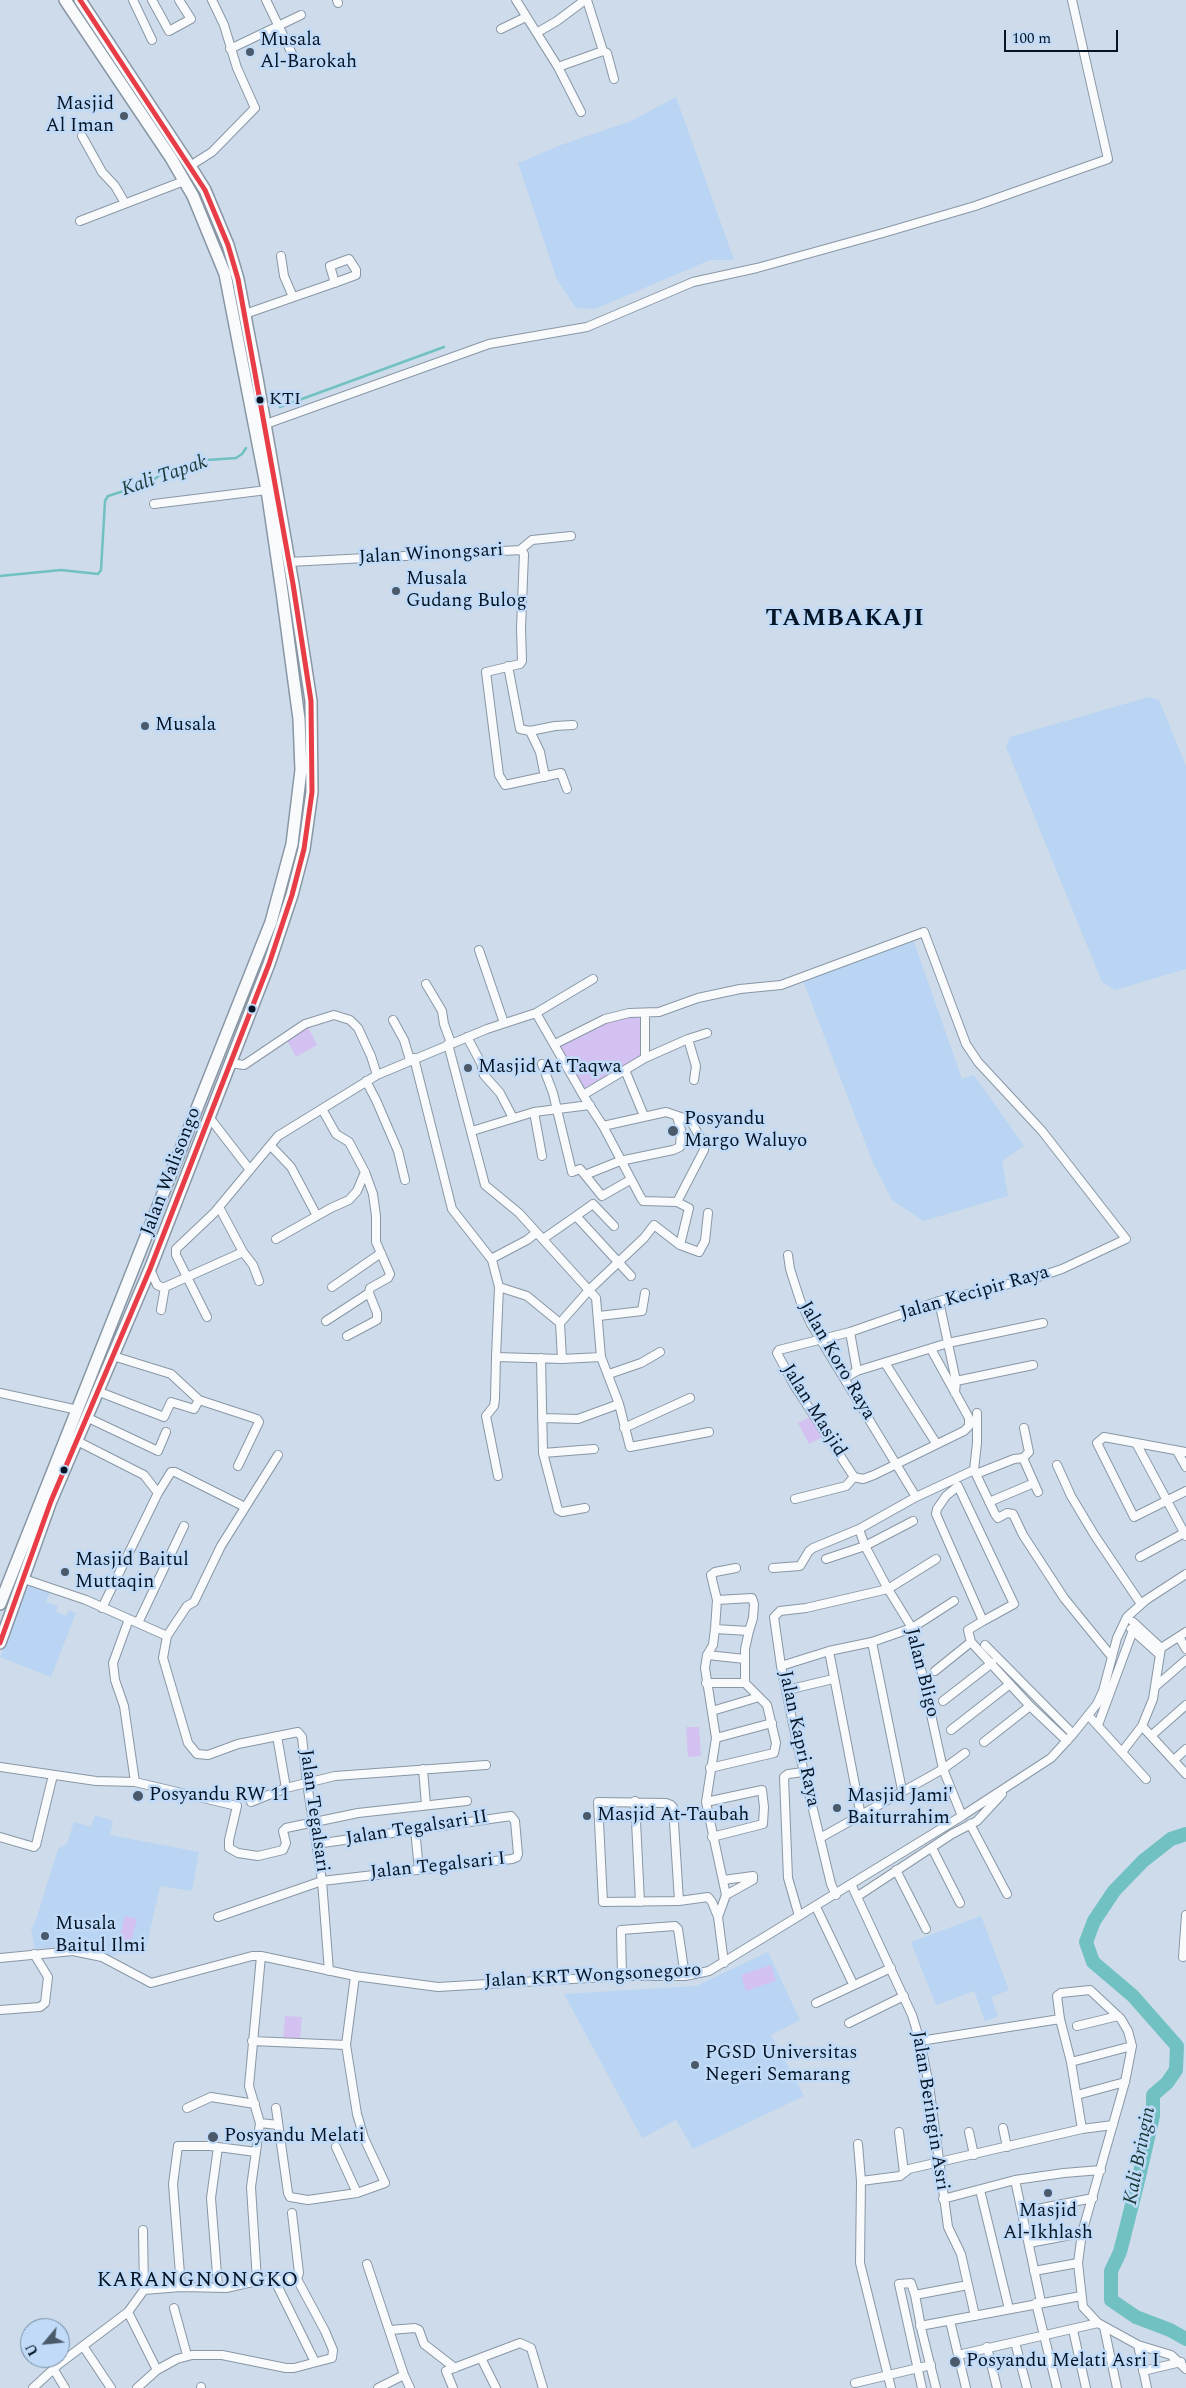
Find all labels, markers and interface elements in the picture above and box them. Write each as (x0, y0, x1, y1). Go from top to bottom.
scale bar (1006, 20, 1120, 52)
text: 100 m (1012, 27, 1051, 50)
place label: Musala Al-Barokah (260, 30, 357, 74)
marker: Musala Al-Barokah (244, 46, 256, 58)
place label: Masjid Al Iman (46, 94, 114, 138)
marker: Masjid Al Iman (118, 110, 130, 122)
place label: KTI (269, 389, 301, 411)
marker: KTI (255, 395, 265, 405)
water label: Kali Tapak (119, 451, 211, 503)
street label: Jalan Winongsari (358, 540, 504, 570)
place label: Musala Gudang Bulog (406, 569, 527, 613)
marker: Musala Gudang Bulog (390, 585, 402, 597)
district label: TAMBAKAJI (764, 606, 926, 634)
place label: Musala (155, 715, 216, 737)
marker: Musala (139, 720, 151, 732)
unlabelled marker (247, 1004, 257, 1014)
place label: Masjid At Taqwa (478, 1057, 622, 1079)
marker: Masjid At Taqwa (462, 1062, 474, 1074)
street label: Jalan Walisongo (137, 1105, 207, 1239)
place label: Posyandu Margo Waluyo (684, 1109, 807, 1153)
marker: Posyandu Margo Waluyo (666, 1124, 680, 1138)
street label: Jalan Kecipir Raya (898, 1262, 1052, 1326)
street label: Jalan Koro Raya (793, 1298, 879, 1424)
street label: Jalan Masjid (776, 1360, 850, 1462)
unlabelled marker (59, 1465, 69, 1475)
place label: Masjid Baitul Muttaqin (75, 1550, 189, 1594)
marker: Masjid Baitul Muttaqin (59, 1566, 71, 1578)
street label: Jalan Bligo (899, 1626, 943, 1720)
street label: Jalan Kapri Raya (772, 1669, 824, 1809)
street label: Jalan Tegalsari (293, 1748, 333, 1874)
place label: Posyandu RW 11 (149, 1785, 289, 1807)
place label: Masjid Jami' Baiturrahim (847, 1786, 953, 1830)
marker: Posyandu RW 11 (131, 1789, 145, 1803)
marker: Masjid Jami' Baiturrahim (831, 1802, 843, 1814)
place label: Masjid At-Taubah (597, 1805, 749, 1827)
street label: Jalan Tegalsari II (344, 1807, 490, 1851)
marker: Masjid At-Taubah (581, 1810, 593, 1822)
street label: Jalan Tegalsari I (369, 1849, 507, 1885)
place label: Musala Baitul Ilmi (55, 1914, 146, 1958)
marker: Musala Baitul Ilmi (39, 1930, 51, 1942)
street label: Jalan KRT Wongsonegoro (484, 1960, 702, 1994)
street label: Jalan Beringin Asri (905, 2030, 953, 2192)
place label: PGSD Universitas Negeri Semarang (705, 2043, 857, 2087)
marker: PGSD Universitas Negeri Semarang (689, 2059, 701, 2071)
water label: Kali Bringin (1120, 2105, 1162, 2207)
place label: Posyandu Melati (224, 2126, 365, 2148)
marker: Posyandu Melati (206, 2130, 220, 2144)
marker: Masjid Al-Ikhlash (1042, 2187, 1054, 2199)
place label: Masjid Al-Ikhlash (1003, 2201, 1093, 2245)
district label: KARANGNONGKO (95, 2269, 301, 2295)
north arrow (20, 2318, 70, 2368)
text: U (20, 2340, 44, 2360)
place label: Posyandu Melati Asri I (966, 2351, 1159, 2373)
marker: Posyandu Melati Asri I (948, 2355, 962, 2369)

